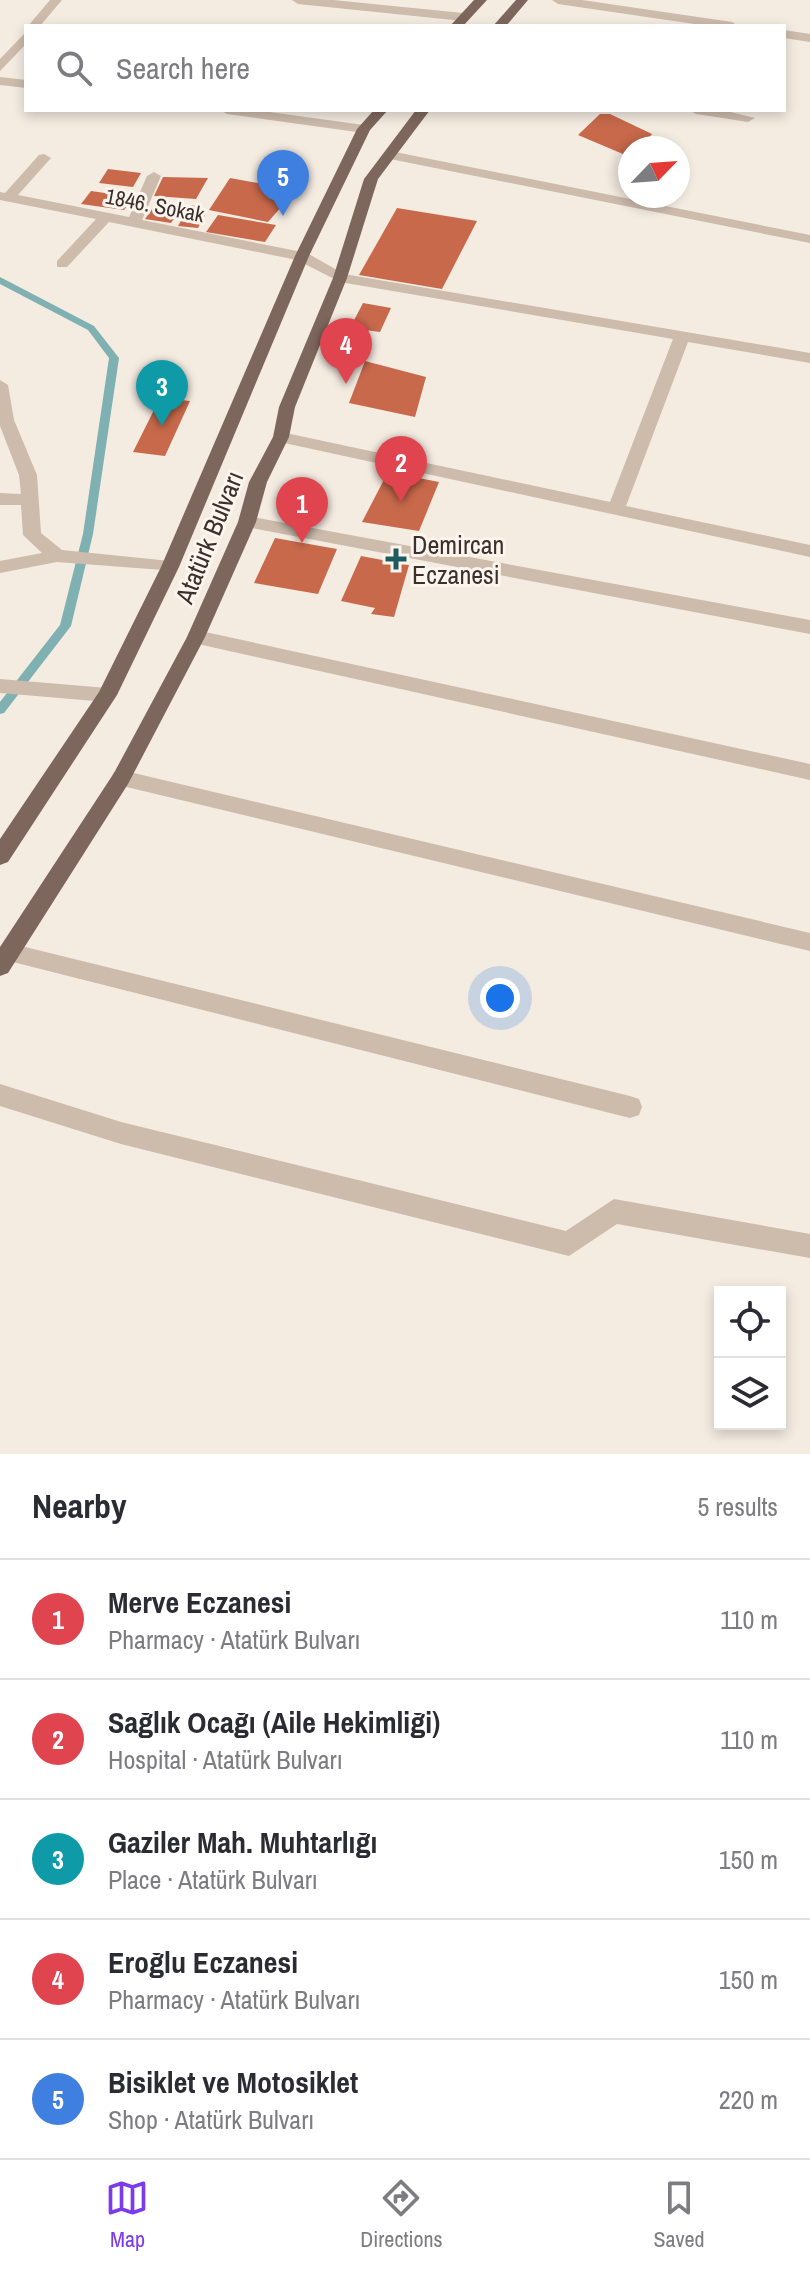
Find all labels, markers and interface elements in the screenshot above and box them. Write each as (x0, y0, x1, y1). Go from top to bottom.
search box (24, 24, 786, 112)
icon: search (52, 46, 96, 90)
text: Search here (116, 48, 250, 88)
north arrow (618, 136, 690, 208)
pin: 5 (257, 150, 309, 216)
street label: 1846. Sokak (103, 181, 208, 229)
pin: 4 (320, 318, 372, 384)
pin: 3 (136, 360, 188, 426)
pin: 2 (375, 436, 427, 502)
street label: Atatürk Bulvarı (166, 466, 251, 609)
pin: 1 (276, 477, 328, 543)
place label: Demircan Eczanesi (412, 527, 504, 592)
marker: Demircan Eczanesi (387, 550, 405, 568)
your location (480, 978, 520, 1018)
map controls (714, 1286, 786, 1430)
button: locate (714, 1286, 786, 1358)
button: layers (714, 1358, 786, 1430)
text: Nearby (32, 1483, 127, 1529)
text: 5 results (697, 1489, 778, 1524)
text: Merve Eczanesi (108, 1582, 291, 1622)
text: 1 (52, 1602, 64, 1637)
text: 110 m (720, 1602, 778, 1637)
text: Pharmacy · Atatürk Bulvarı (108, 1622, 360, 1657)
text: Sağlık Ocağı (Aile Hekimliği) (108, 1702, 440, 1742)
text: 2 (52, 1722, 64, 1757)
text: 110 m (720, 1722, 778, 1757)
text: Hospital · Atatürk Bulvarı (108, 1742, 343, 1777)
text: Gaziler Mah. Muhtarlığı (108, 1822, 377, 1862)
text: 3 (52, 1842, 64, 1877)
text: 150 m (719, 1842, 778, 1877)
text: Place · Atatürk Bulvarı (108, 1862, 318, 1897)
text: Eroğlu Eczanesi (108, 1942, 298, 1982)
text: 4 (52, 1962, 64, 1997)
text: 150 m (719, 1962, 778, 1997)
text: Pharmacy · Atatürk Bulvarı (108, 1982, 360, 2017)
text: Bisiklet ve Motosiklet (108, 2062, 358, 2102)
text: 5 (52, 2082, 64, 2117)
text: 220 m (719, 2082, 778, 2117)
text: Shop · Atatürk Bulvarı (108, 2102, 314, 2137)
tab: Map (105, 2176, 149, 2254)
tab: Directions (360, 2176, 443, 2254)
tab: Saved (653, 2176, 705, 2254)

